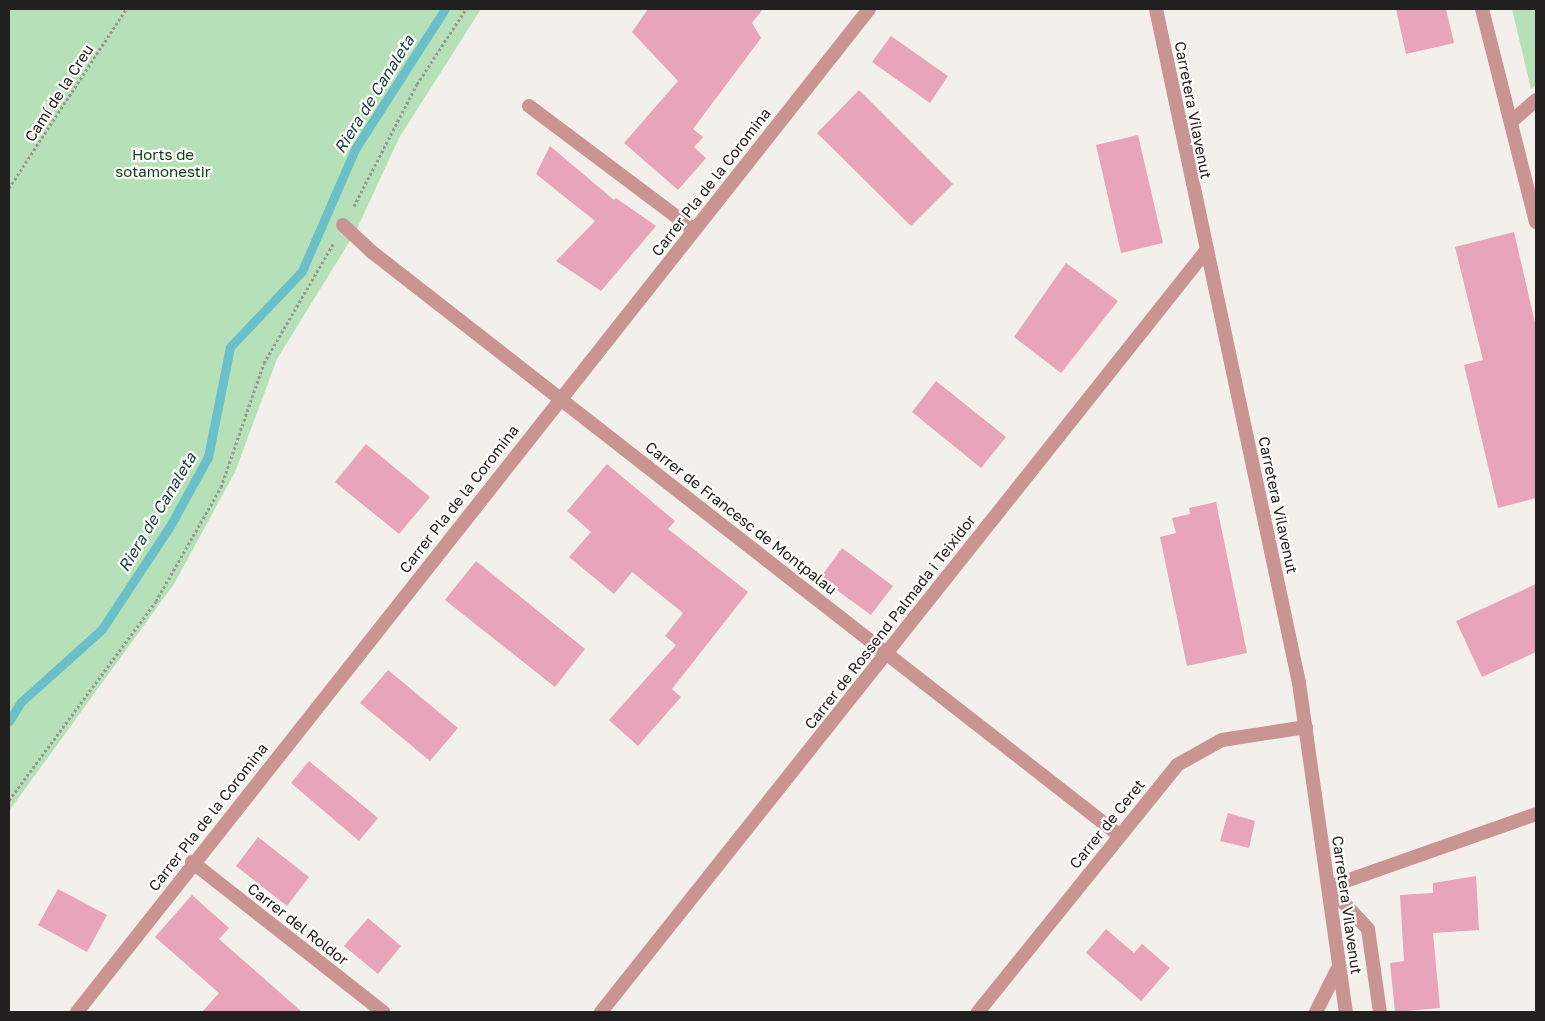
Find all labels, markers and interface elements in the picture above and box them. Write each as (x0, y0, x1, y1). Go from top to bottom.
water label: Riera de Canaleta (330, 32, 418, 156)
street label: Carretera Vilavenut (1171, 40, 1215, 180)
street label: Camí de la Creu (21, 41, 97, 145)
street label: Carrer Pla de la Coromina (648, 104, 774, 260)
park label: Horts de sotamonestir (115, 145, 211, 180)
street label: Carrer Pla de la Coromina (396, 421, 522, 577)
street label: Carretera Vilavenut (1255, 435, 1301, 575)
street label: Carrer de Francesc de Montpalau (642, 438, 840, 598)
water label: Riera de Canaleta (114, 449, 200, 575)
street label: Carrer de Rossend Palmada i Teixidor (801, 511, 979, 733)
street label: Carrer Pla de la Coromina (145, 739, 271, 895)
street label: Carrer de Ceret (1066, 776, 1148, 872)
street label: Carretera Vilavenut (1328, 835, 1366, 975)
street label: Carrer del Roldor (244, 879, 352, 969)

